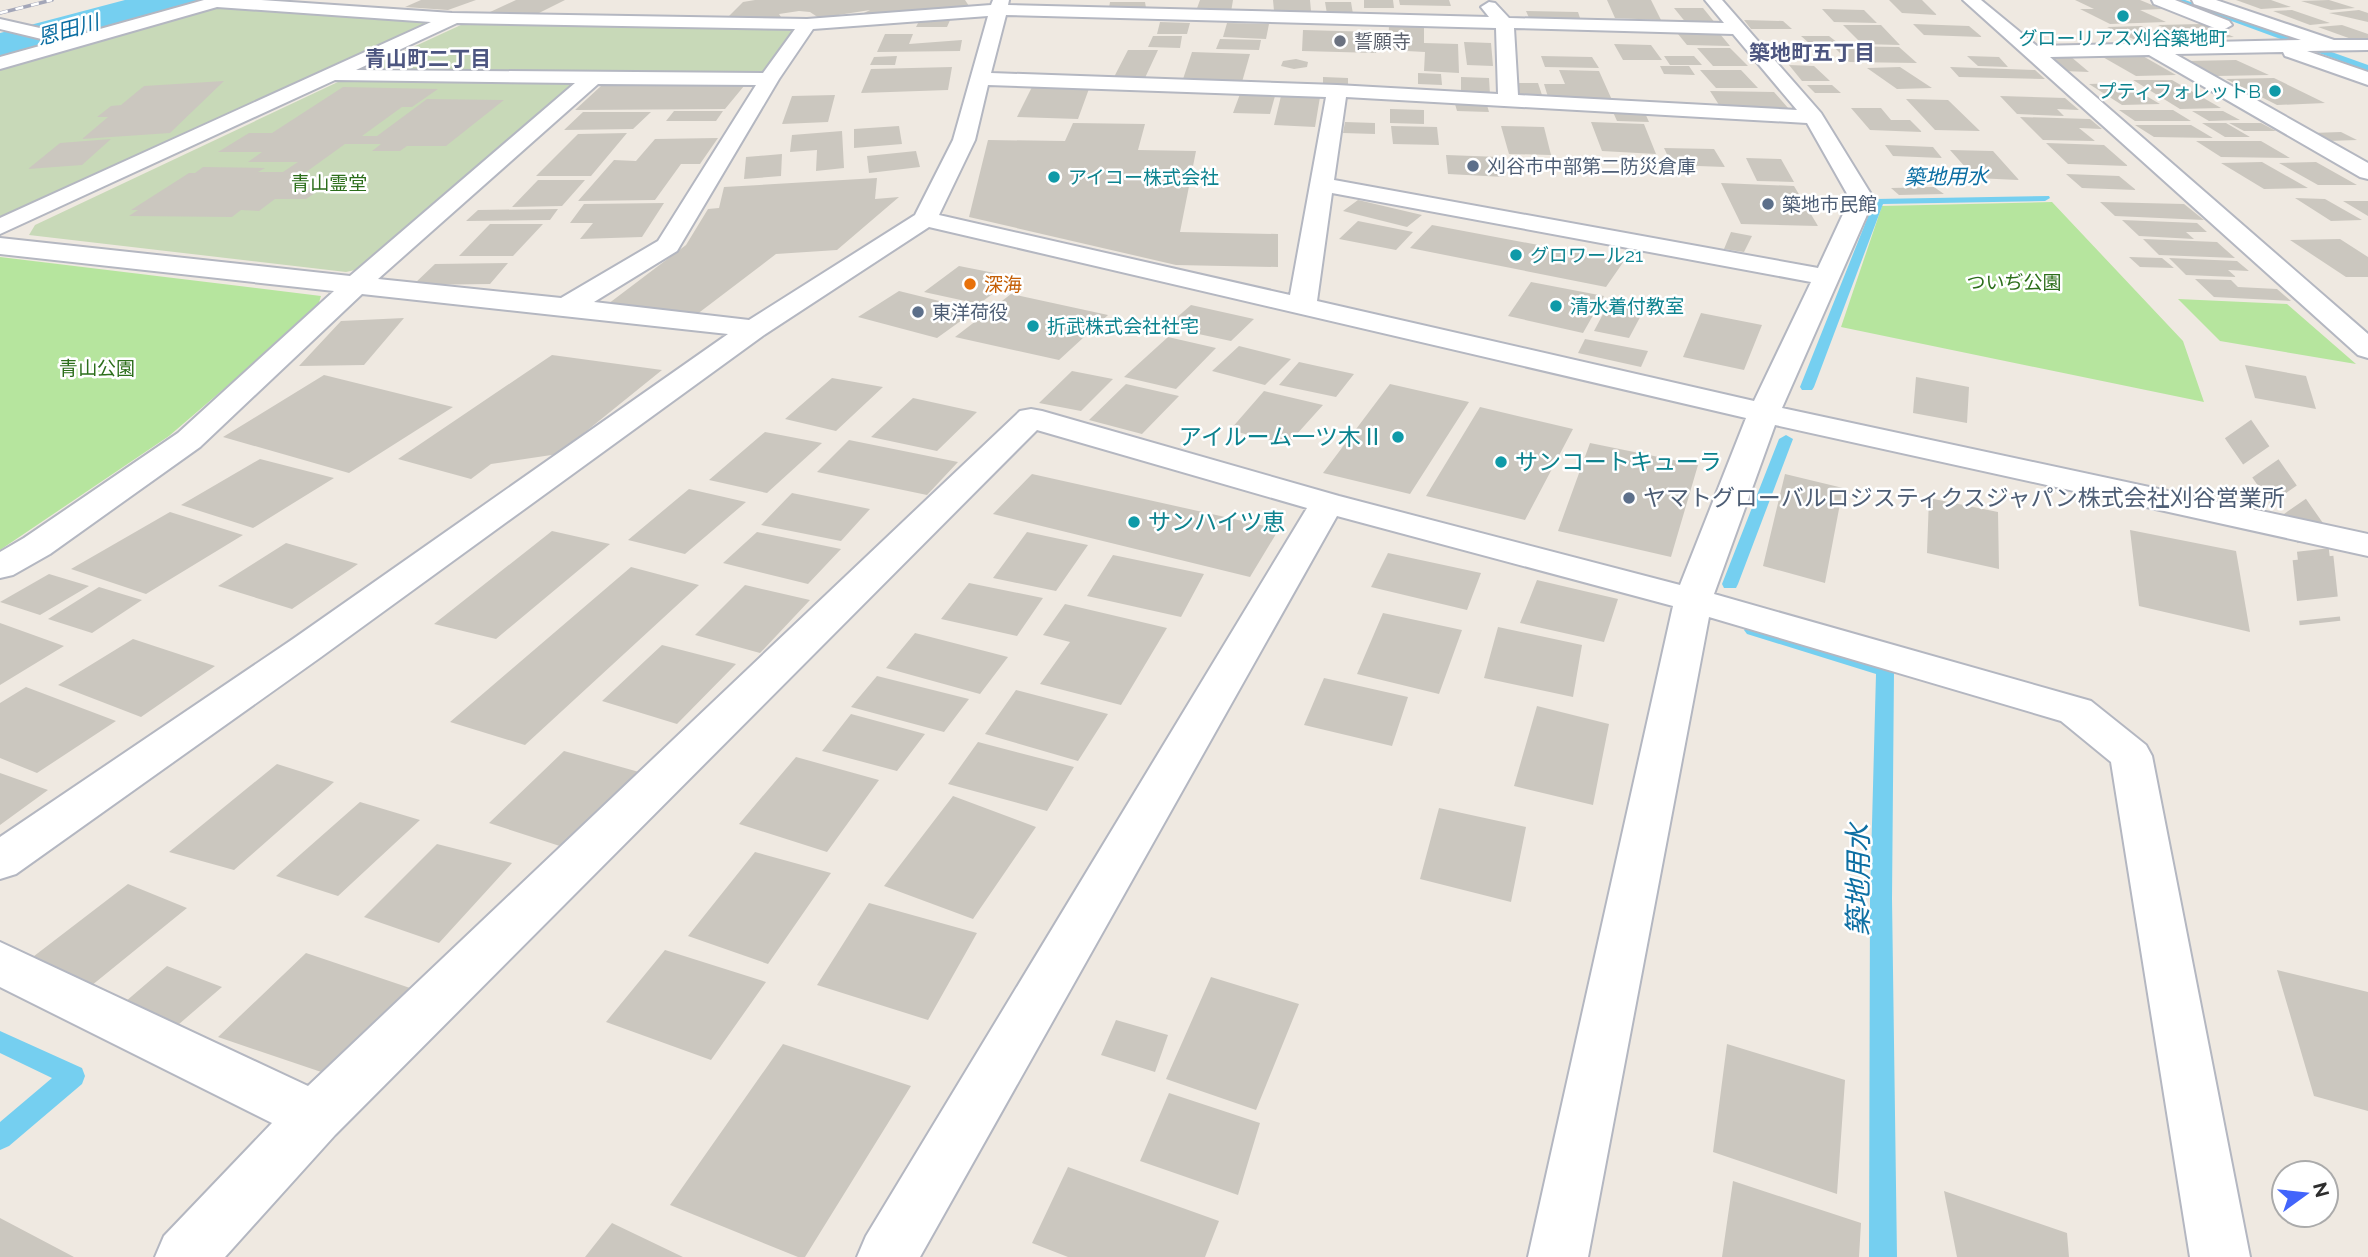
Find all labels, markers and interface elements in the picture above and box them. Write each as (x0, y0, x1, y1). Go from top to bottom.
marker: グローリアス刈谷築地町 (2115, 8, 2131, 24)
water label: 恩田川 (34, 9, 103, 50)
place label: グローリアス刈谷築地町 (2018, 27, 2228, 49)
place label: 誓願寺 (1354, 30, 1411, 52)
marker: 誓願寺 (1332, 33, 1348, 49)
district label: 築地町五丁目 (1749, 40, 1875, 65)
district label: 青山町二丁目 (365, 46, 491, 71)
place label: プティフォレットB (2097, 80, 2261, 102)
marker: プティフォレットB (2267, 83, 2283, 99)
place label: 刈谷市中部第二防災倉庫 (1487, 155, 1696, 177)
marker: 刈谷市中部第二防災倉庫 (1465, 158, 1481, 174)
water label: 築地用水 (1904, 163, 1990, 190)
place label: アイコー株式会社 (1068, 166, 1219, 188)
marker: アイコー株式会社 (1046, 169, 1062, 185)
park label: 青山霊堂 (291, 172, 367, 194)
place label: 築地市民館 (1782, 193, 1877, 215)
marker: 築地市民館 (1760, 196, 1776, 212)
place label: グロワール21 (1530, 244, 1643, 266)
marker: グロワール21 (1508, 247, 1524, 263)
park label: ついぢ公園 (1966, 271, 2062, 293)
place label: 深海 (984, 273, 1022, 295)
marker: 深海 (962, 276, 978, 292)
place label: 清水着付教室 (1570, 295, 1684, 317)
marker: 清水着付教室 (1548, 298, 1564, 314)
place label: 東洋荷役 (932, 301, 1008, 323)
marker: 東洋荷役 (910, 304, 926, 320)
place label: 折武株式会社社宅 (1047, 315, 1199, 337)
marker: 折武株式会社社宅 (1025, 318, 1041, 334)
park label: 青山公園 (59, 357, 135, 379)
place label: アイルーム一ツ木Ⅱ (1179, 423, 1384, 450)
marker: アイルーム一ツ木Ⅱ (1390, 429, 1406, 445)
place label: サンコートキューラ (1515, 448, 1722, 475)
marker: サンコートキューラ (1493, 454, 1509, 470)
place label: ヤマトグローバルロジスティクスジャパン株式会社刈谷営業所 (1643, 484, 2285, 511)
marker: ヤマトグローバルロジスティクスジャパン株式会社刈谷営業所 (1621, 490, 1637, 506)
place label: サンハイツ恵 (1148, 508, 1286, 535)
marker: サンハイツ恵 (1126, 514, 1142, 530)
water label: 築地用水 (1842, 821, 1875, 936)
north arrow (2270, 1159, 2340, 1229)
text: N (2309, 1180, 2334, 1199)

